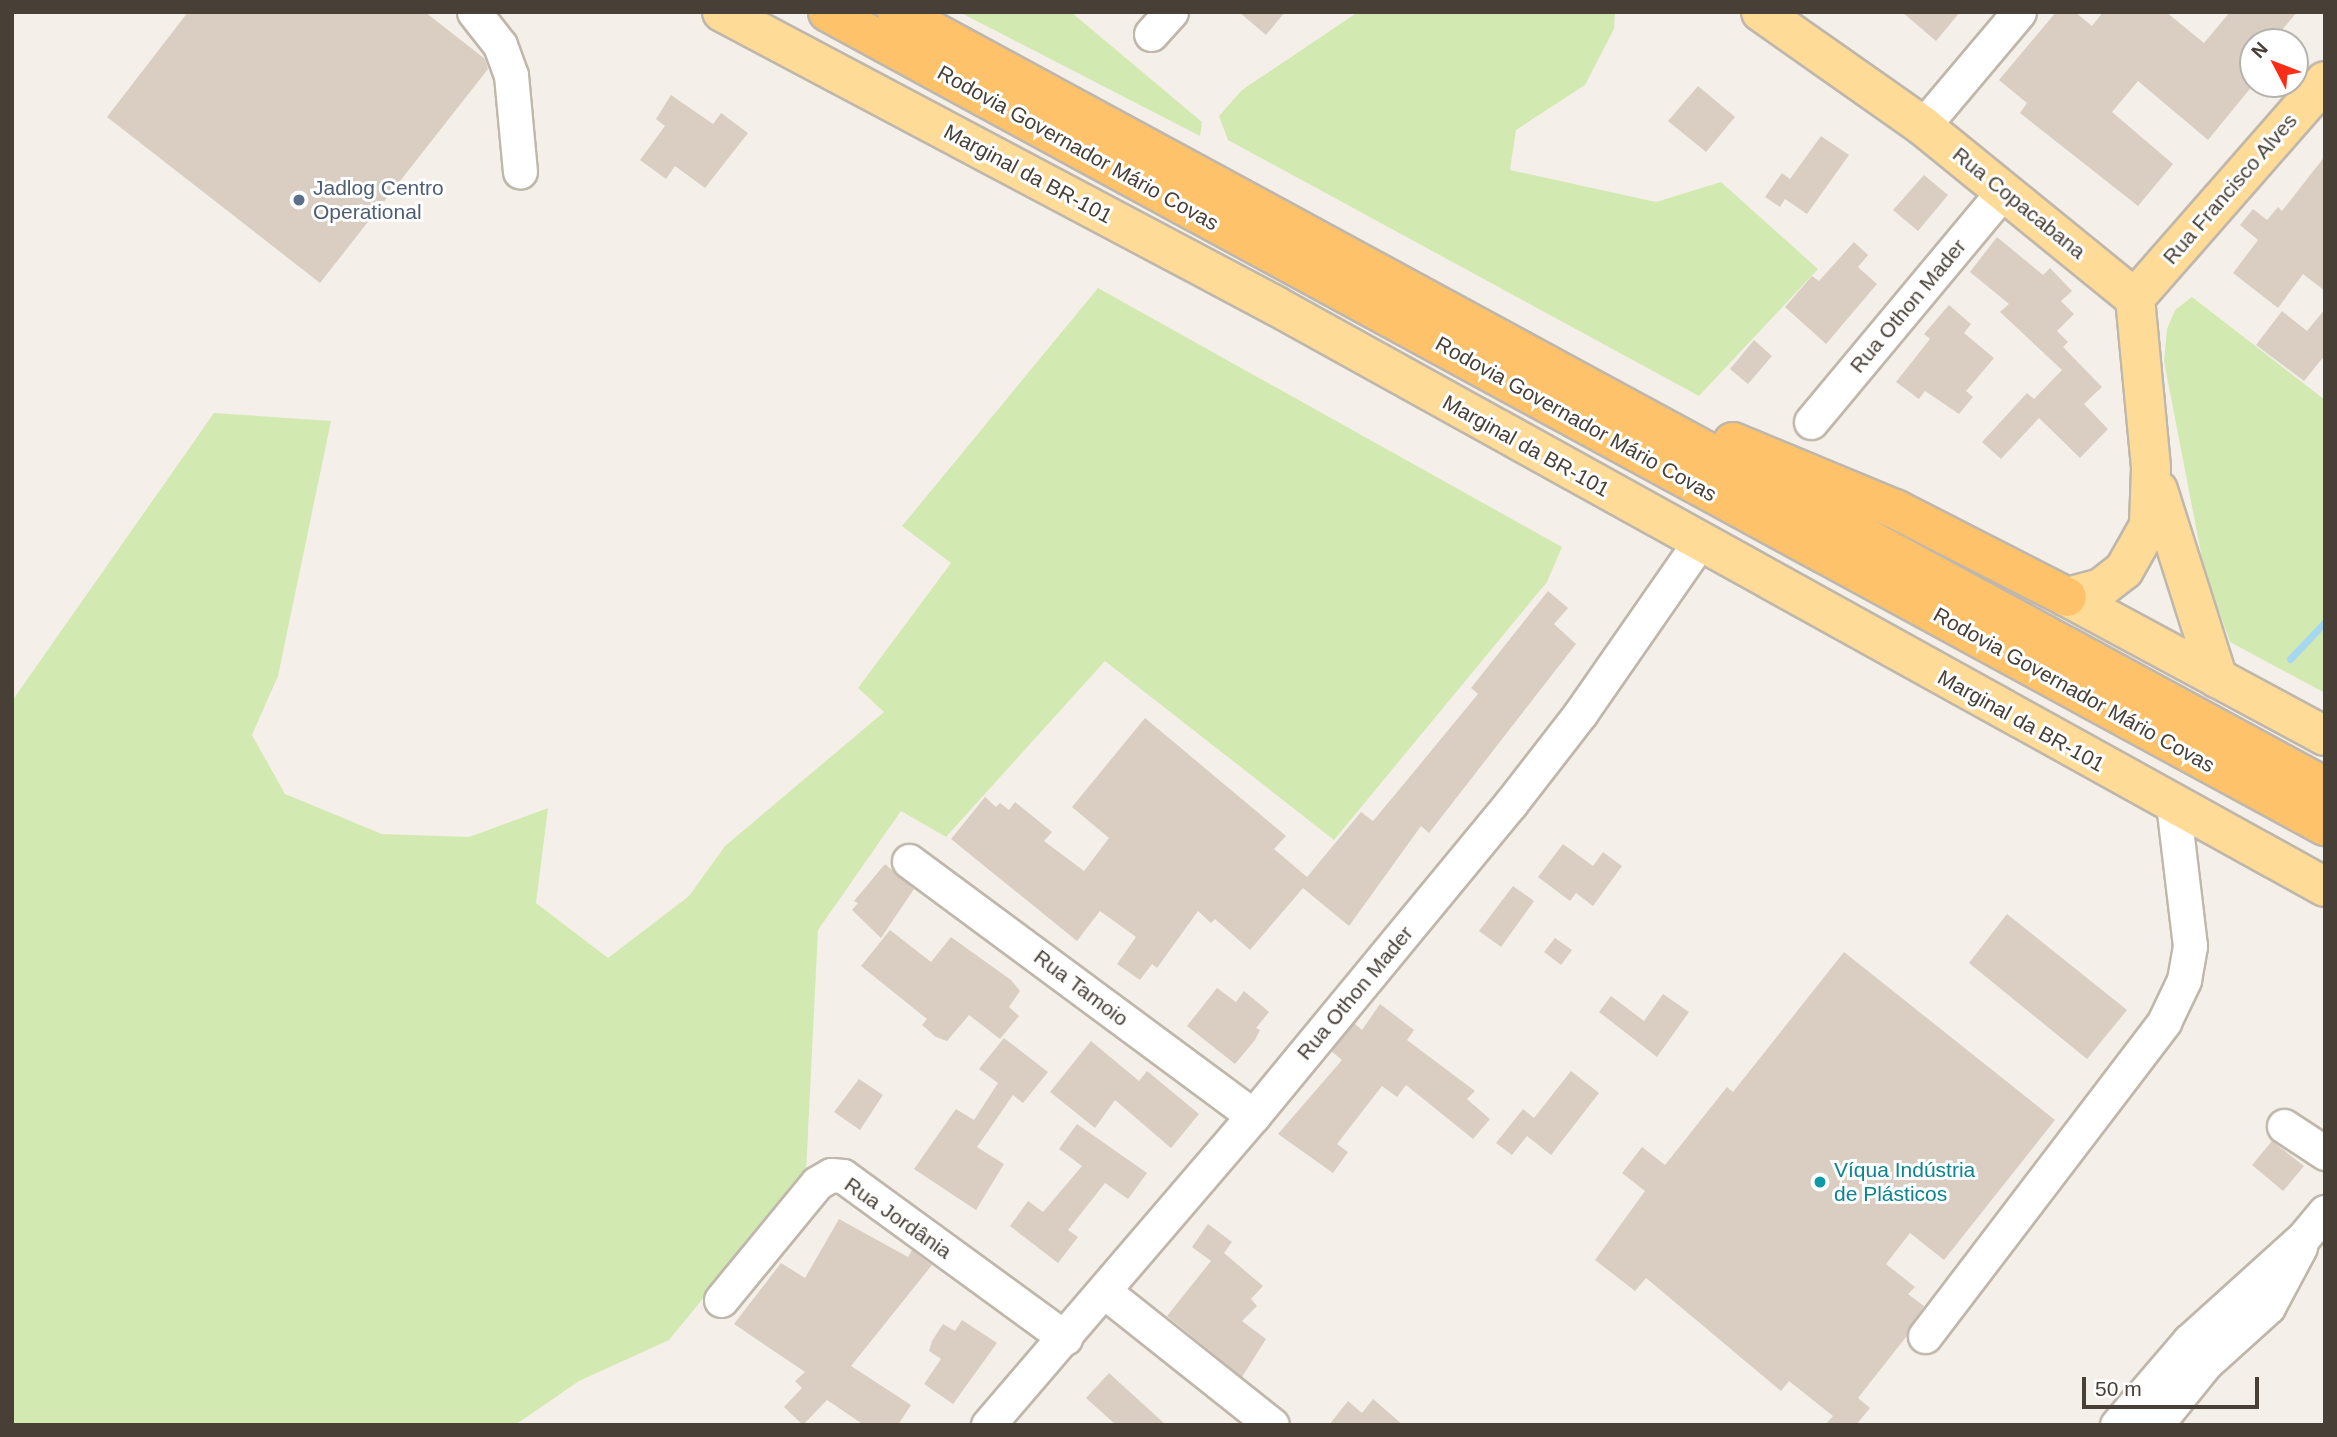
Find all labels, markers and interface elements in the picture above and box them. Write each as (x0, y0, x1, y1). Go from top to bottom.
north arrow (2239, 28, 2309, 98)
text: N (2247, 38, 2272, 62)
street label: Rodovia Governador Mário Covas (933, 60, 1223, 236)
street label: Rua Francisco Alves (2157, 108, 2303, 270)
street label: Marginal da BR-101 (940, 119, 1116, 229)
street label: Rua Copacabana (1948, 142, 2090, 264)
place label: Jadlog Centro Operational (313, 175, 444, 225)
marker: Jadlog Centro Operational (291, 192, 307, 208)
street label: Rua Othon Mader (1845, 234, 1971, 378)
street label: Rodovia Governador Mário Covas (1431, 331, 1721, 507)
street label: Marginal da BR-101 (1438, 390, 1614, 502)
street label: Rodovia Governador Mário Covas (1929, 602, 2219, 778)
street label: Marginal da BR-101 (1933, 665, 2109, 777)
street label: Rua Othon Mader (1292, 921, 1418, 1065)
street label: Rua Tamoio (1029, 944, 1133, 1032)
place label: Víqua Indústria de Plásticos (1834, 1157, 1975, 1207)
street label: Rua Jordânia (840, 1172, 956, 1264)
marker: Víqua Indústria de Plásticos (1812, 1174, 1828, 1190)
scale bar (2085, 1364, 2262, 1408)
text: 50 m (2095, 1377, 2142, 1400)

